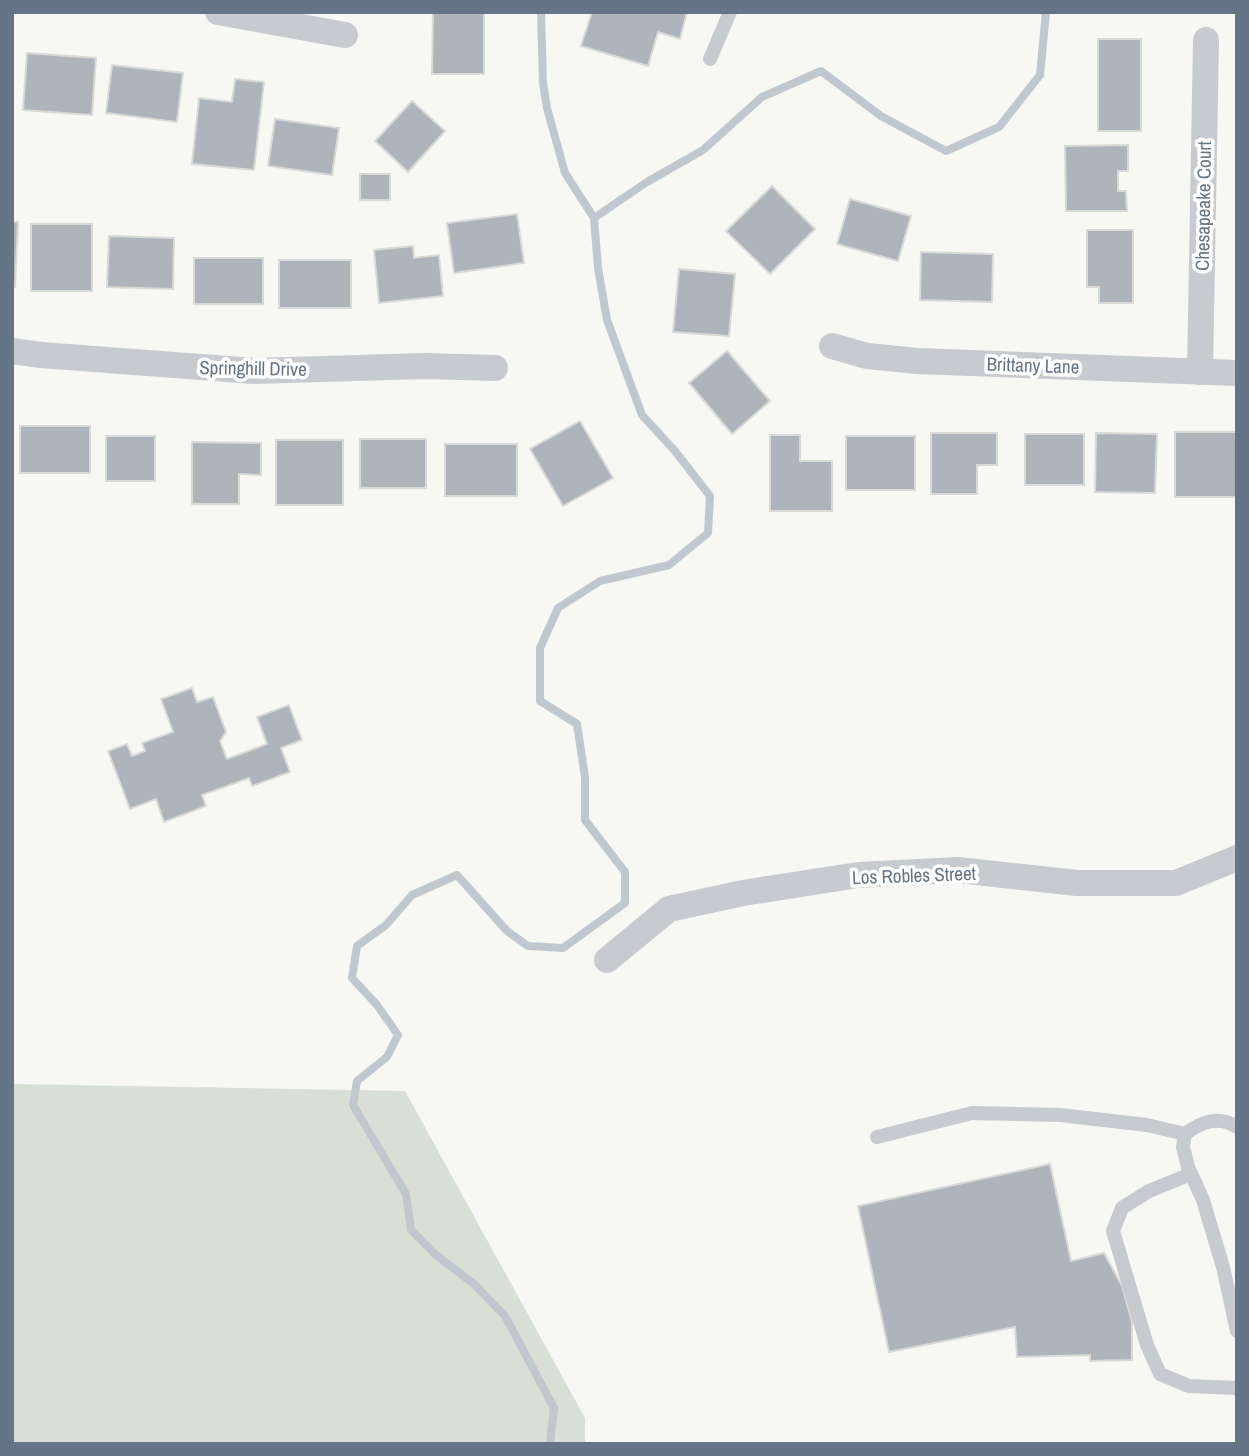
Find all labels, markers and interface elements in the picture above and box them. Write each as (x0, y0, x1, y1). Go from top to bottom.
street label: Chesapeake Court (1189, 140, 1217, 271)
street label: Brittany Lane (986, 350, 1080, 380)
street label: Springhill Drive (199, 354, 307, 382)
street label: Los Robles Street (852, 860, 977, 890)

